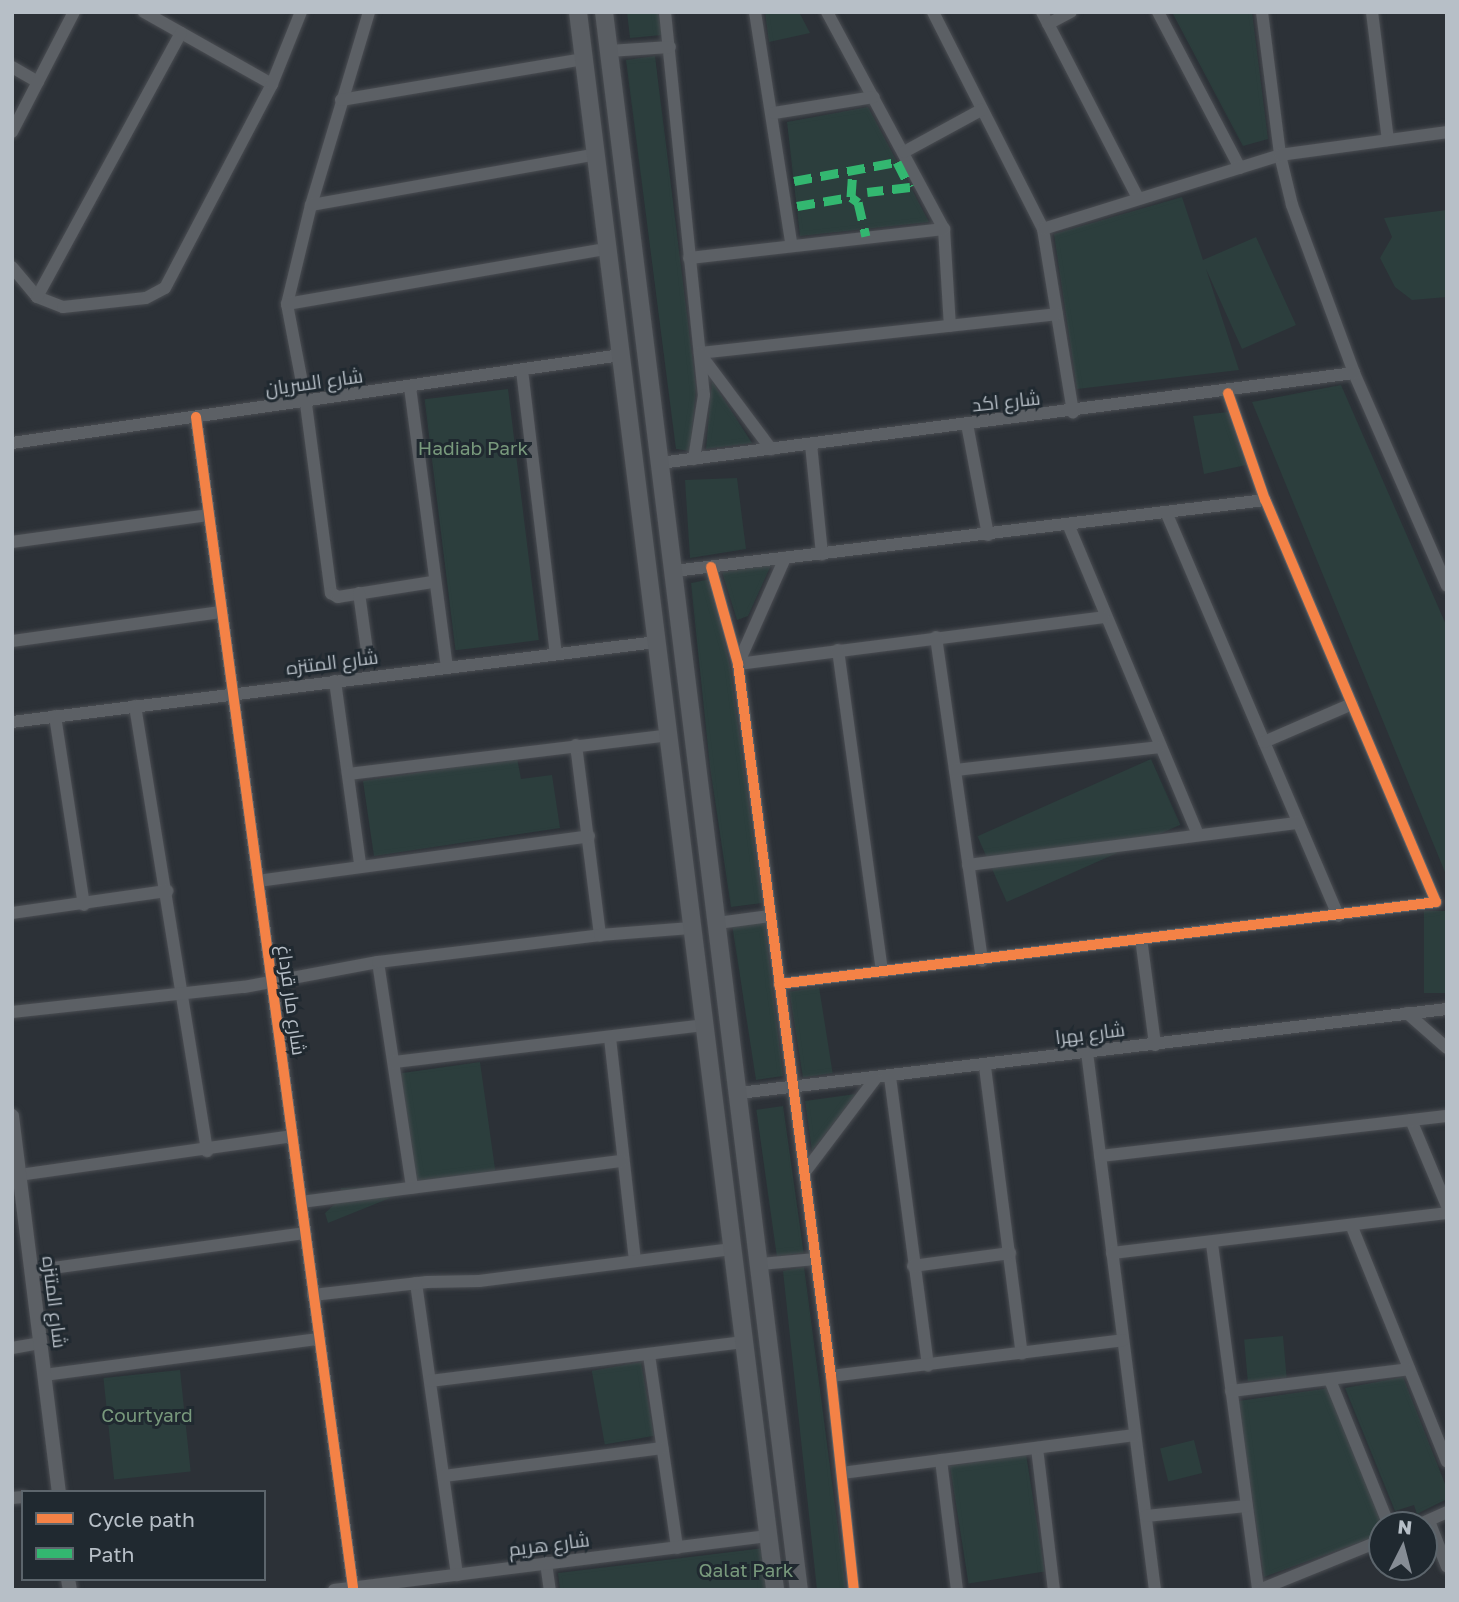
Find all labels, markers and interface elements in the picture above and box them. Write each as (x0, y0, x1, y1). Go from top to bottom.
street label: شارع السريان (264, 364, 364, 400)
street label: شارع اكد (971, 386, 1041, 416)
park label: Hadiab Park (418, 437, 528, 459)
street label: شارع المتنزه (285, 645, 379, 679)
street label: شارع مار قرداغ (273, 943, 311, 1057)
street label: شارع بهرا (1054, 1017, 1126, 1049)
street label: شارع المتنزه (38, 1255, 72, 1349)
park label: Courtyard (101, 1404, 193, 1426)
legend (21, 1490, 266, 1581)
text: Cycle path (88, 1506, 195, 1532)
north arrow (1368, 1511, 1438, 1581)
text: N (1397, 1514, 1413, 1539)
street label: شارع هريم (507, 1528, 591, 1560)
text: Path (88, 1541, 135, 1567)
park label: Qalat Park (699, 1559, 793, 1581)

